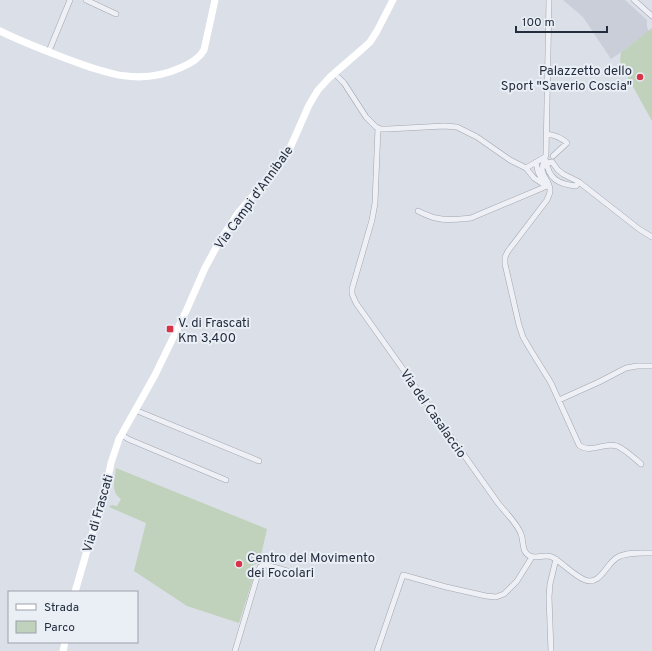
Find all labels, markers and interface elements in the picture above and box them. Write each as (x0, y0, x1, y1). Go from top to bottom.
scale bar (516, 8, 607, 34)
text: 100 m (522, 15, 555, 31)
place label: Palazzetto dello Sport "Saverio Coscia" (501, 64, 632, 95)
marker: Palazzetto dello Sport "Saverio Coscia" (635, 72, 645, 82)
street label: Via Campi d'Annibale (212, 143, 297, 253)
place label: V. di Frascati Km 3,400 (178, 316, 250, 347)
marker: V. di Frascati Km 3,400 (165, 324, 175, 334)
street label: Via del Casalaccio (396, 367, 469, 462)
street label: Via di Frascati (80, 473, 118, 554)
place label: Centro del Movimento dei Focolari (247, 551, 375, 582)
marker: Centro del Movimento dei Focolari (234, 559, 244, 569)
legend (8, 591, 138, 643)
text: Strada (44, 600, 79, 616)
text: Parco (44, 620, 75, 636)

